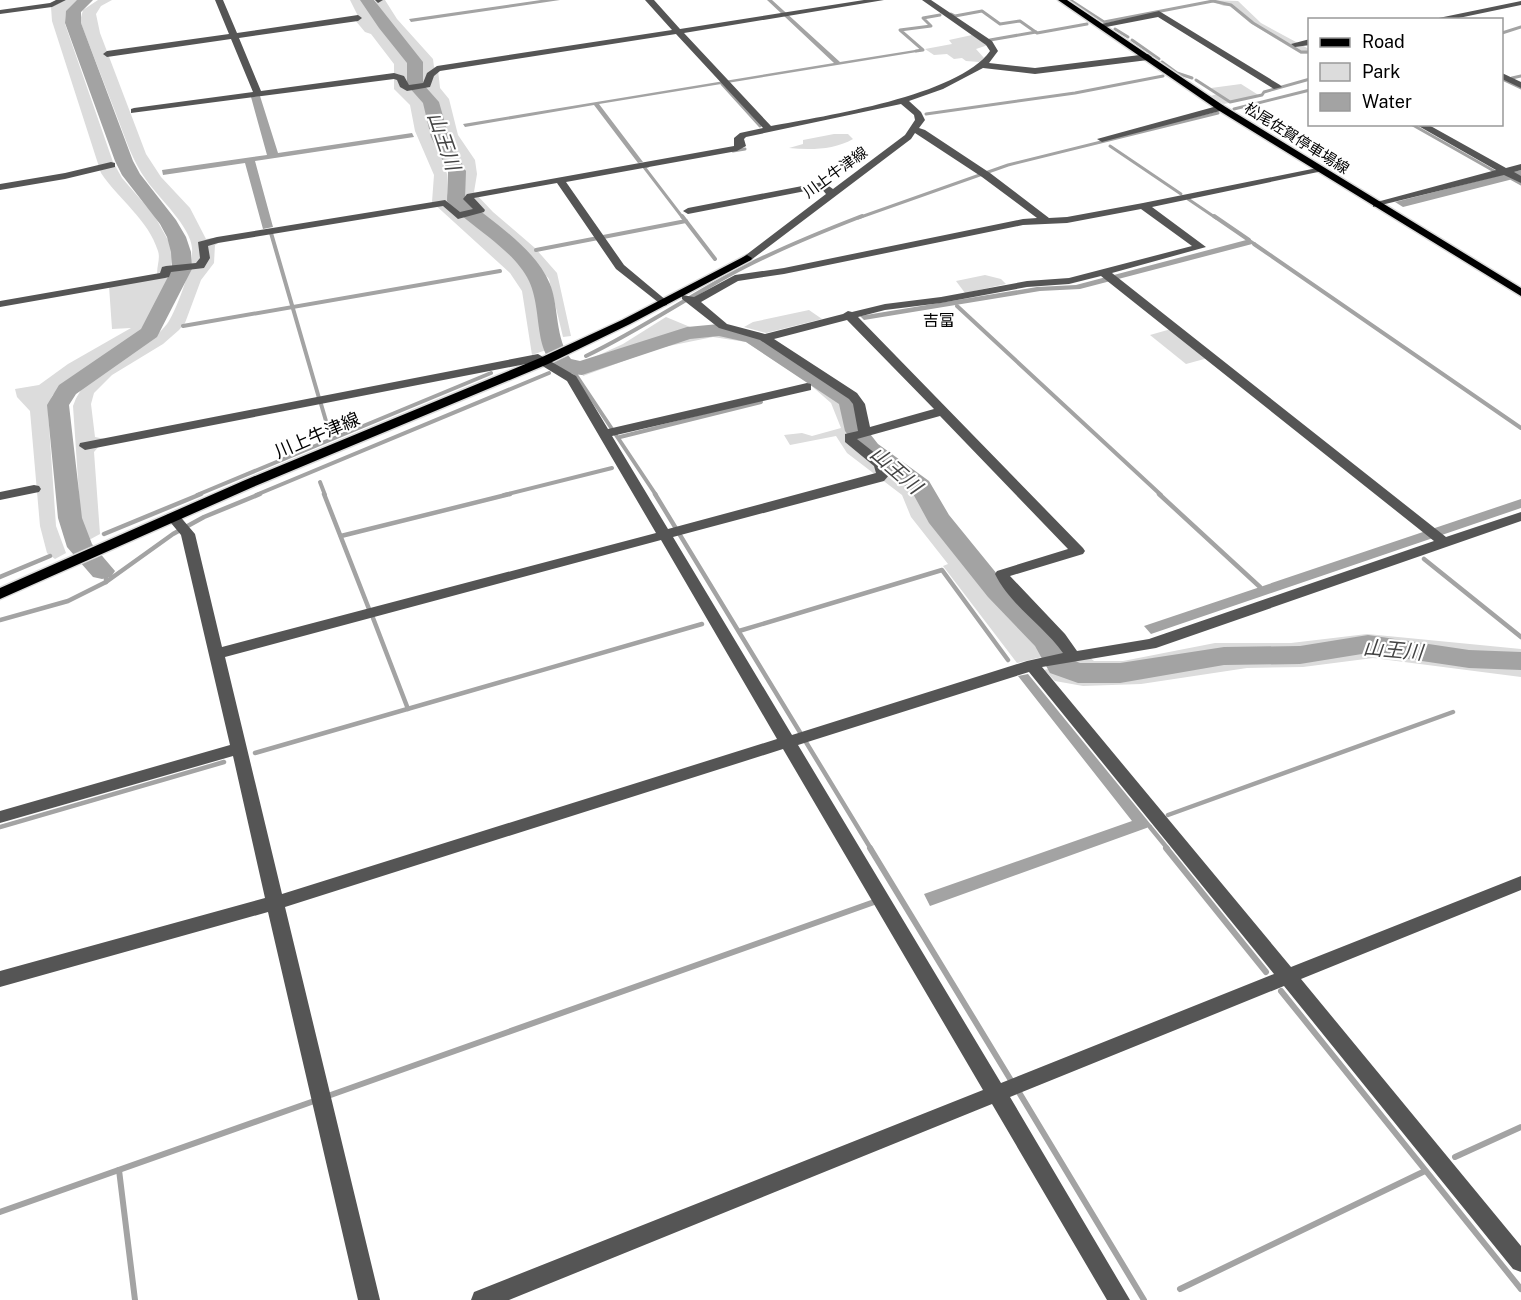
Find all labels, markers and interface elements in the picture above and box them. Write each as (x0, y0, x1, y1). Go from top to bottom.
legend (1308, 18, 1503, 126)
text: Road (1362, 31, 1405, 52)
text: Park (1362, 61, 1400, 82)
text: Water (1362, 91, 1412, 112)
street label: 松尾佐賀停車場線 (1242, 99, 1352, 177)
water label: 山王川 (423, 109, 466, 175)
street label: 川上牛津線 (800, 143, 870, 201)
district label: 吉富 (923, 311, 955, 330)
street label: 川上牛津線 (271, 408, 363, 462)
water label: 山王川 (865, 441, 928, 500)
water label: 山王川 (1362, 635, 1426, 665)

